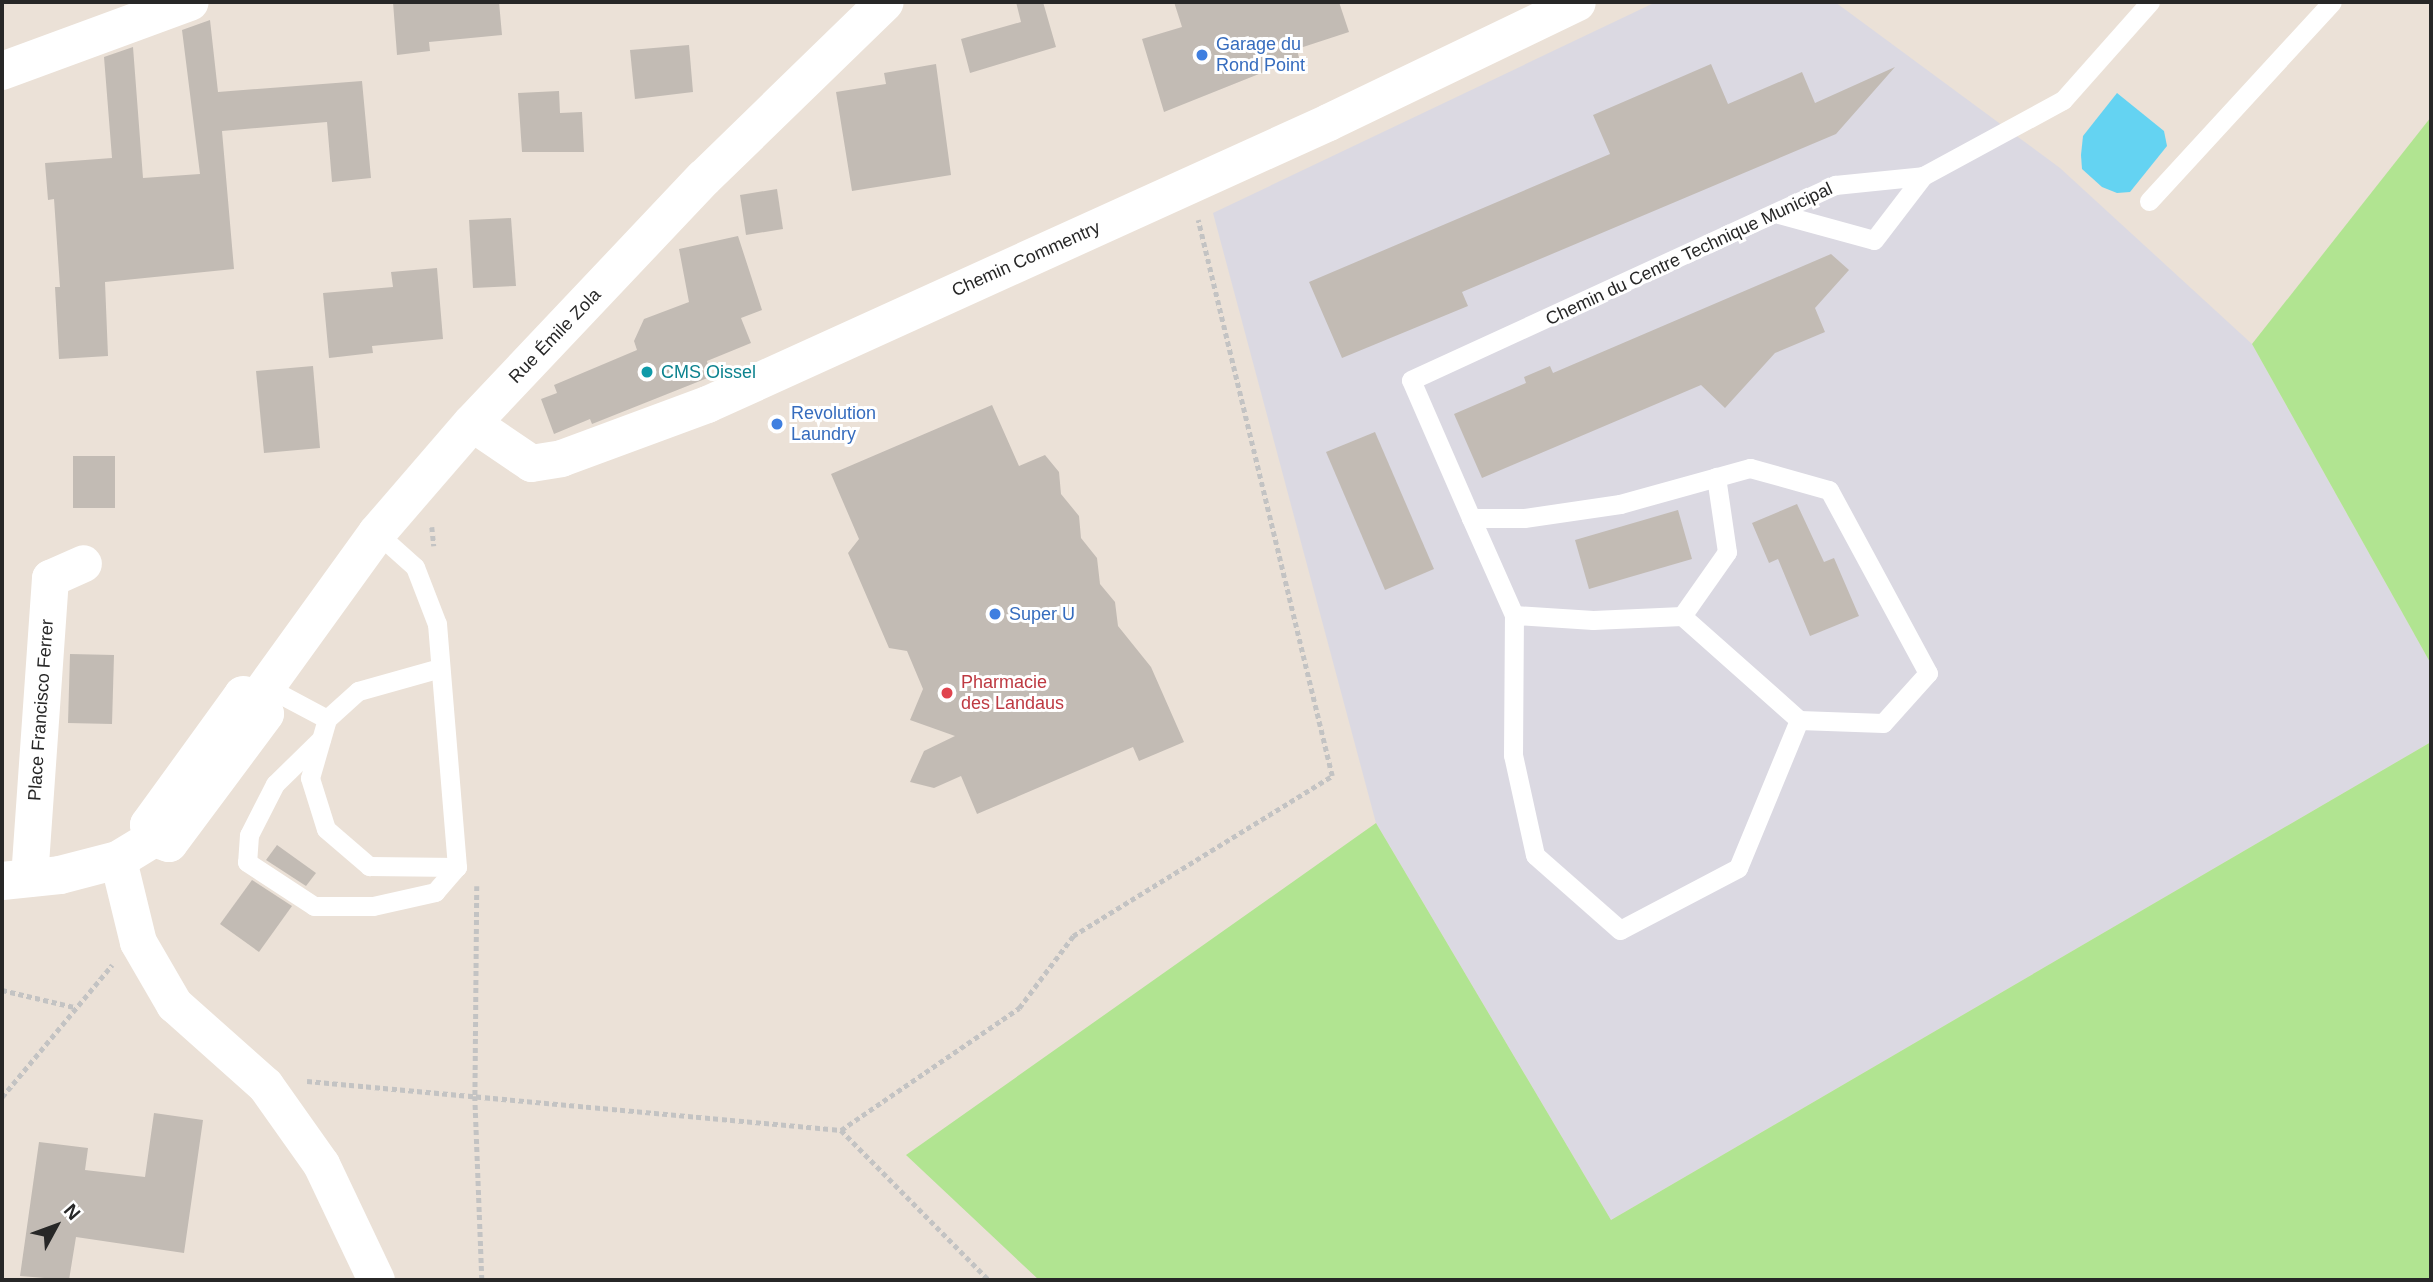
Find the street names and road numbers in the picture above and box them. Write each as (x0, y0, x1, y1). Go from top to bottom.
street label: Chemin du Centre Technique Municipal (1542, 178, 1836, 330)
street label: Chemin Commentry (949, 217, 1103, 301)
street label: Rue Émile Zola (504, 284, 606, 388)
street label: Place Francisco Ferrer (24, 618, 58, 802)

